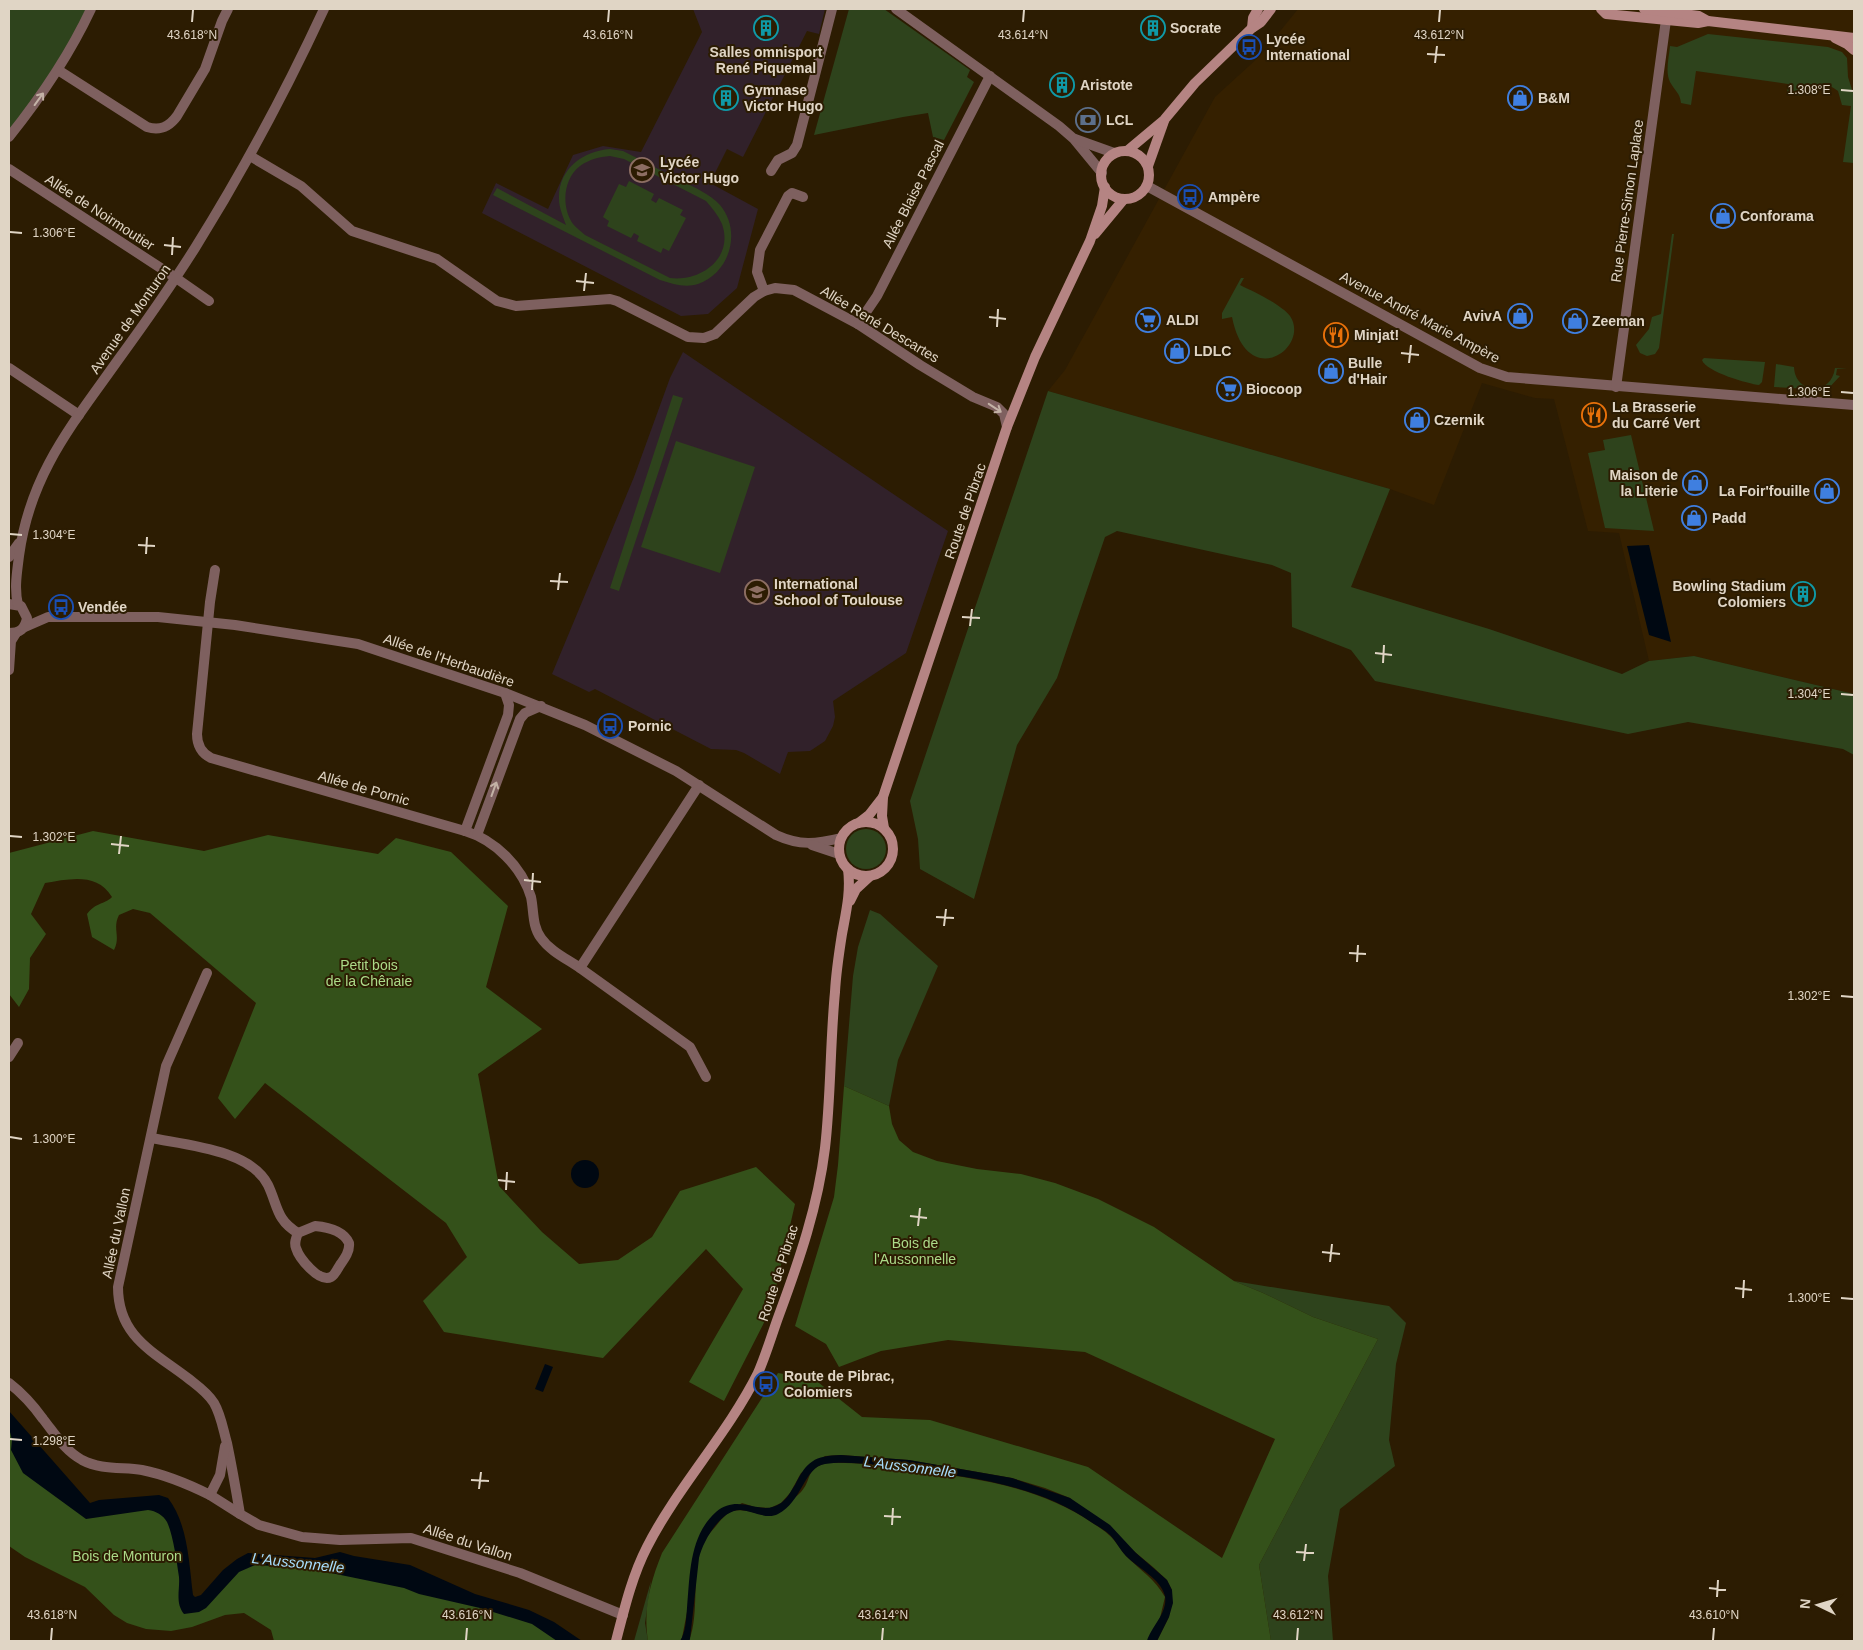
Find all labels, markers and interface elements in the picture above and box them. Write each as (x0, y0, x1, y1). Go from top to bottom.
building icon: Salles omnisport René Piquemal (753, 15, 779, 41)
building icon: Socrate (1140, 15, 1166, 41)
place label: Socrate (1170, 20, 1222, 36)
text: 43.618°N (167, 28, 217, 42)
text: 43.616°N (583, 28, 633, 42)
text: 43.614°N (998, 28, 1048, 42)
text: 43.612°N (1414, 28, 1464, 42)
place label: Lycée International (1266, 31, 1350, 63)
bus stop icon: Lycée International (1236, 34, 1262, 60)
place label: Salles omnisport René Piquemal (710, 44, 823, 76)
building icon: Aristote (1049, 72, 1075, 98)
place label: Aristote (1080, 77, 1133, 93)
place label: Gymnase Victor Hugo (744, 82, 823, 114)
text: 1.308°E (1788, 83, 1830, 97)
building icon: Gymnase Victor Hugo (713, 85, 739, 111)
shop icon: B&M (1507, 85, 1533, 111)
place label: B&M (1538, 90, 1570, 106)
one-way arrow (33, 93, 44, 106)
bank icon: LCL (1075, 107, 1101, 133)
place label: LCL (1106, 112, 1134, 128)
street label: Rue Pierre-Simon Laplace (1608, 118, 1646, 283)
street label: Allée Blaise Pascal (879, 137, 947, 251)
place label: Lycée Victor Hugo (660, 154, 739, 186)
school or university icon: Lycée Victor Hugo (629, 157, 655, 183)
street label: Allée de Noirmoutier (42, 171, 158, 253)
bus stop icon: Ampère (1177, 184, 1203, 210)
place label: Ampère (1208, 189, 1260, 205)
shop icon: Conforama (1710, 203, 1736, 229)
place label: Conforama (1740, 208, 1814, 224)
text: 1.306°E (33, 226, 75, 240)
street label: Avenue de Monturon (86, 261, 174, 377)
street label: Avenue André Marie Ampère (1337, 268, 1503, 366)
street label: Allée René Descartes (818, 282, 942, 366)
shop icon: AvivA (1507, 303, 1533, 329)
supermarket icon: ALDI (1135, 307, 1161, 333)
place label: AvivA (1463, 308, 1502, 324)
shop icon: Zeeman (1562, 308, 1588, 334)
place label: ALDI (1166, 312, 1199, 328)
place label: Zeeman (1592, 313, 1645, 329)
restaurant icon: Minjat! (1323, 322, 1349, 348)
place label: Minjat! (1354, 327, 1399, 343)
shop icon: LDLC (1164, 338, 1190, 364)
place label: LDLC (1194, 343, 1231, 359)
place label: Bulle d'Hair (1348, 355, 1388, 387)
shop icon: Bulle d'Hair (1318, 358, 1344, 384)
supermarket icon: Biocoop (1216, 376, 1242, 402)
place label: Biocoop (1246, 381, 1302, 397)
text: 1.306°E (1788, 385, 1830, 399)
place label: La Brasserie du Carré Vert (1612, 399, 1700, 431)
one-way arrow (988, 402, 1002, 413)
restaurant icon: La Brasserie du Carré Vert (1581, 402, 1607, 428)
shop icon: Czernik (1404, 407, 1430, 433)
place label: Czernik (1434, 412, 1485, 428)
street label: Route de Pibrac (941, 461, 989, 561)
place label: Maison de la Literie (1610, 467, 1678, 499)
shop icon: Maison de la Literie (1682, 470, 1708, 496)
shop icon: La Foir'fouille (1814, 478, 1840, 504)
place label: La Foir'fouille (1719, 483, 1810, 499)
shop icon: Padd (1681, 505, 1707, 531)
place label: Padd (1712, 510, 1746, 526)
text: 1.304°E (33, 528, 75, 542)
place label: International School of Toulouse (774, 576, 903, 608)
place label: Bowling Stadium Colomiers (1672, 578, 1786, 610)
school or university icon: International School of Toulouse (744, 579, 770, 605)
building icon: Bowling Stadium Colomiers (1790, 581, 1816, 607)
bus stop icon: Vendée (48, 594, 74, 620)
place label: Vendée (78, 599, 127, 615)
street label: Allée de l'Herbaudière (381, 630, 517, 690)
text: 1.304°E (1788, 687, 1830, 701)
bus stop icon: Pornic (597, 713, 623, 739)
place label: Pornic (628, 718, 672, 734)
street label: Allée de Pornic (317, 767, 411, 809)
one-way arrow (490, 782, 499, 797)
text: 1.302°E (33, 830, 75, 844)
park label: Petit bois de la Chênaie (326, 957, 412, 989)
text: 1.302°E (1788, 989, 1830, 1003)
text: 1.300°E (33, 1132, 75, 1146)
street label: Allée du Vallon (99, 1186, 133, 1280)
street label: Route de Pibrac (755, 1223, 801, 1323)
park label: Bois de l'Aussonnelle (874, 1235, 956, 1267)
text: 1.300°E (1788, 1291, 1830, 1305)
place label: Route de Pibrac, Colomiers (784, 1368, 894, 1400)
bus stop icon: Route de Pibrac, Colomiers (753, 1371, 779, 1397)
text: 1.298°E (33, 1434, 75, 1448)
water label: L'Aussonnelle (863, 1452, 957, 1481)
street label: Allée du Vallon (422, 1520, 514, 1564)
park label: Bois de Monturon (72, 1548, 182, 1564)
water label: L'Aussonnelle (251, 1549, 345, 1576)
north arrow (1793, 1580, 1843, 1630)
text: N (1797, 1598, 1813, 1610)
text: 43.618°N (27, 1608, 77, 1622)
text: 43.616°N (442, 1608, 492, 1622)
text: 43.614°N (858, 1608, 908, 1622)
text: 43.612°N (1273, 1608, 1323, 1622)
text: 43.610°N (1689, 1608, 1739, 1622)

